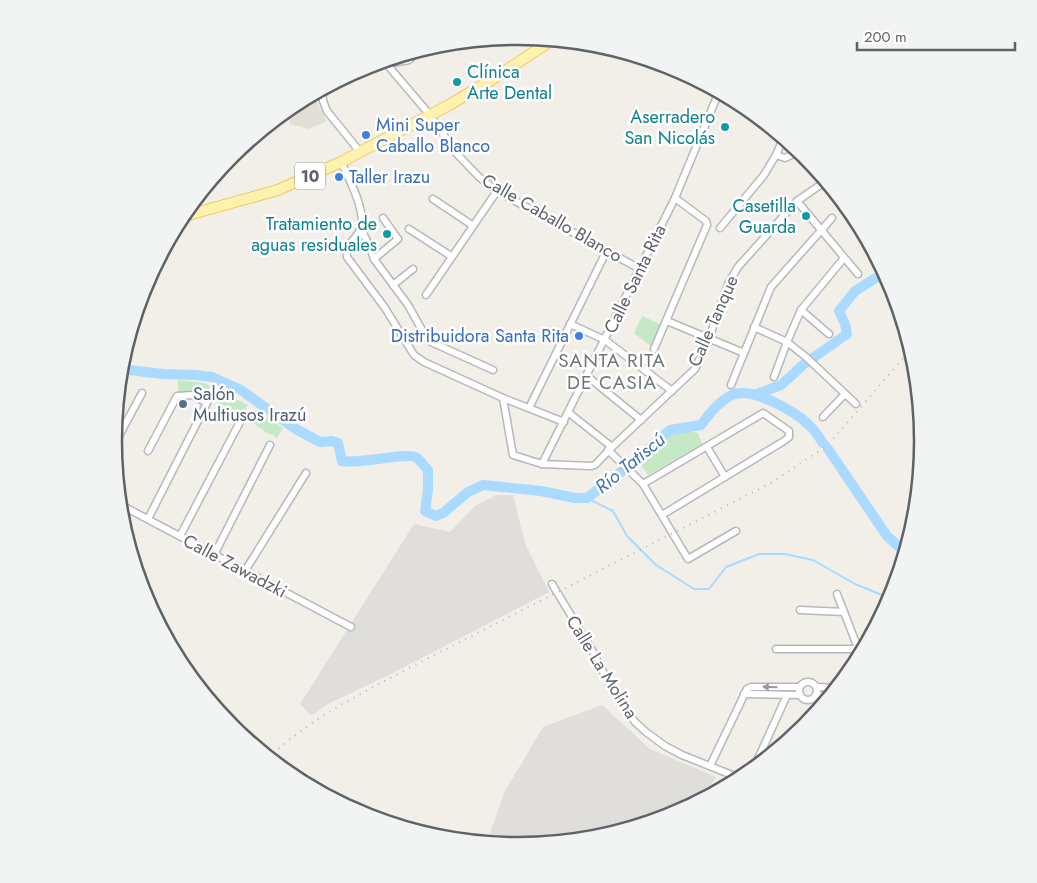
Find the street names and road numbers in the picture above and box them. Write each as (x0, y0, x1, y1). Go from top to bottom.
road number: 10 (295, 162, 325, 190)
street label: Calle Caballo Blanco (477, 167, 627, 269)
street label: Calle Santa Rita (597, 220, 673, 338)
street label: Calle Tanque (681, 271, 745, 371)
street label: Calle Zawadzki (178, 528, 292, 604)
street label: Calle La Molina (560, 610, 644, 724)

